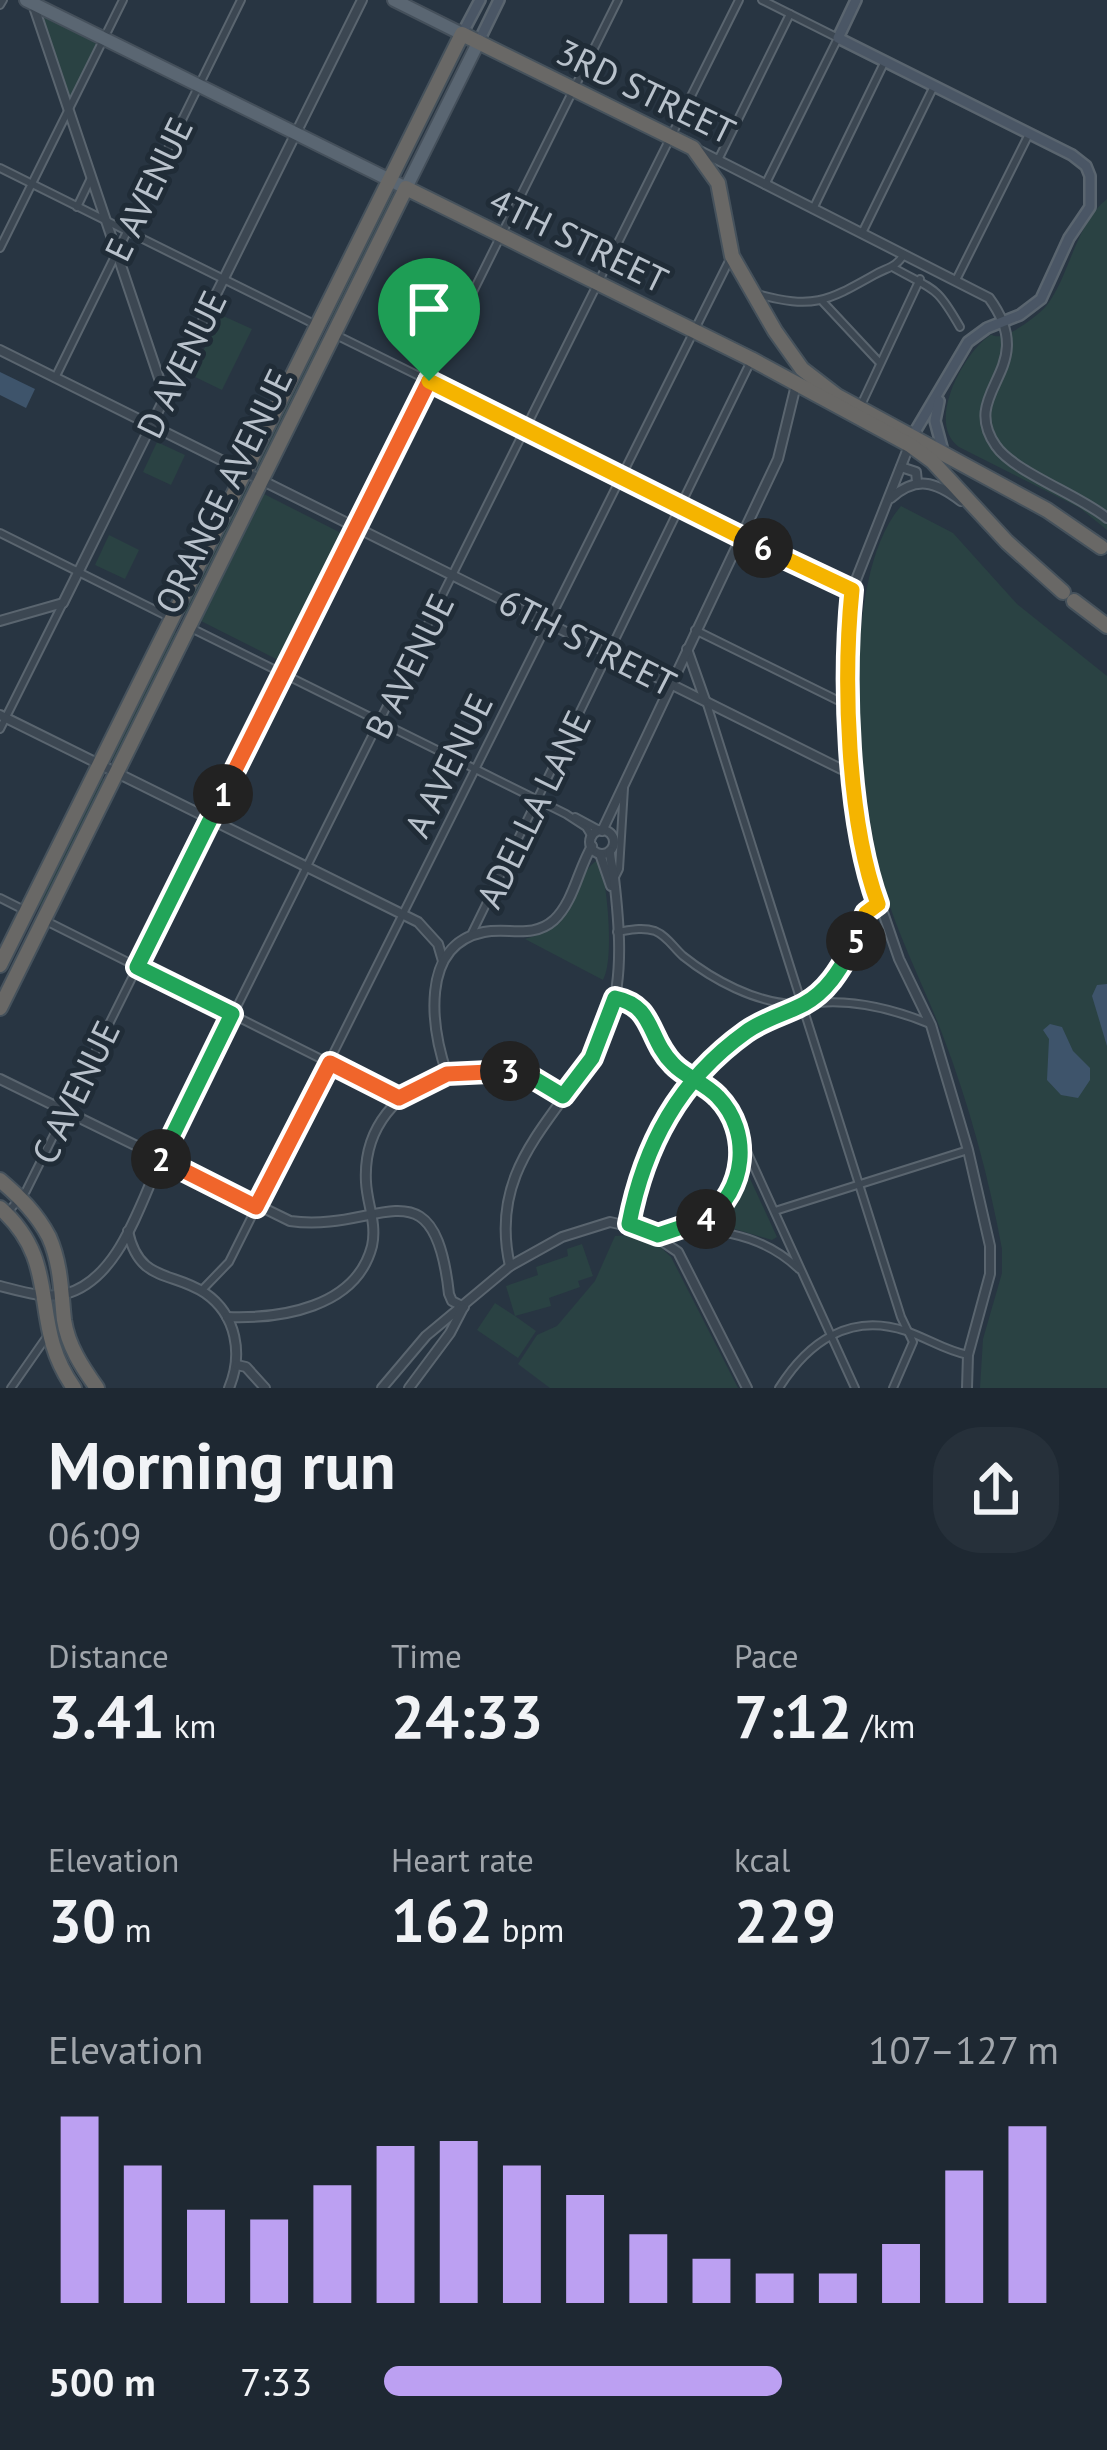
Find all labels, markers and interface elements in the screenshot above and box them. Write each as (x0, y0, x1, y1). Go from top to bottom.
street label: 3RD STREET (549, 28, 743, 154)
street label: E AVENUE (93, 110, 203, 268)
street label: 4TH STREET (482, 177, 676, 303)
pin (378, 258, 480, 381)
icon: arrive (396, 276, 462, 342)
street label: D AVENUE (125, 283, 237, 445)
street label: ORANGE AVENUE (143, 361, 303, 621)
pin: 6 (733, 518, 793, 578)
text: 6 (754, 526, 772, 569)
street label: 6TH STREET (492, 577, 684, 707)
street label: B AVENUE (354, 586, 464, 746)
street label: A AVENUE (393, 685, 503, 845)
street label: ADELLA LANE (465, 703, 601, 915)
pin: 1 (193, 764, 253, 824)
text: 1 (214, 772, 232, 815)
pin: 5 (826, 911, 886, 971)
text: 5 (847, 919, 865, 962)
street label: C AVENUE (20, 1013, 130, 1171)
pin: 3 (480, 1041, 540, 1101)
text: 3 (501, 1049, 519, 1092)
pin: 2 (131, 1129, 191, 1189)
text: 2 (152, 1137, 170, 1180)
pin: 4 (676, 1189, 736, 1249)
text: 4 (697, 1197, 715, 1240)
text: Morning run (48, 1422, 396, 1507)
button: share (933, 1427, 1059, 1553)
text: 06:09 (48, 1510, 142, 1561)
text: Distance (48, 1634, 169, 1677)
text: Time (391, 1634, 462, 1677)
text: Pace (734, 1634, 799, 1677)
text: 3.41 (48, 1677, 165, 1755)
text: 24:33 (391, 1677, 543, 1755)
text: 7:12 (734, 1677, 852, 1755)
text: km (165, 1704, 216, 1747)
text: /km (852, 1704, 915, 1747)
text: Elevation (48, 1838, 179, 1881)
text: Heart rate (391, 1838, 534, 1881)
text: kcal (734, 1838, 790, 1881)
text: 30 (48, 1881, 116, 1959)
text: 162 (391, 1881, 493, 1959)
text: 229 (734, 1881, 836, 1959)
text: m (116, 1908, 152, 1951)
text: bpm (493, 1908, 564, 1951)
text: Elevation (48, 2024, 203, 2075)
text: 107–127 m (868, 2024, 1059, 2075)
text: 500 m (48, 2356, 156, 2407)
text: 7:33 (240, 2356, 312, 2407)

